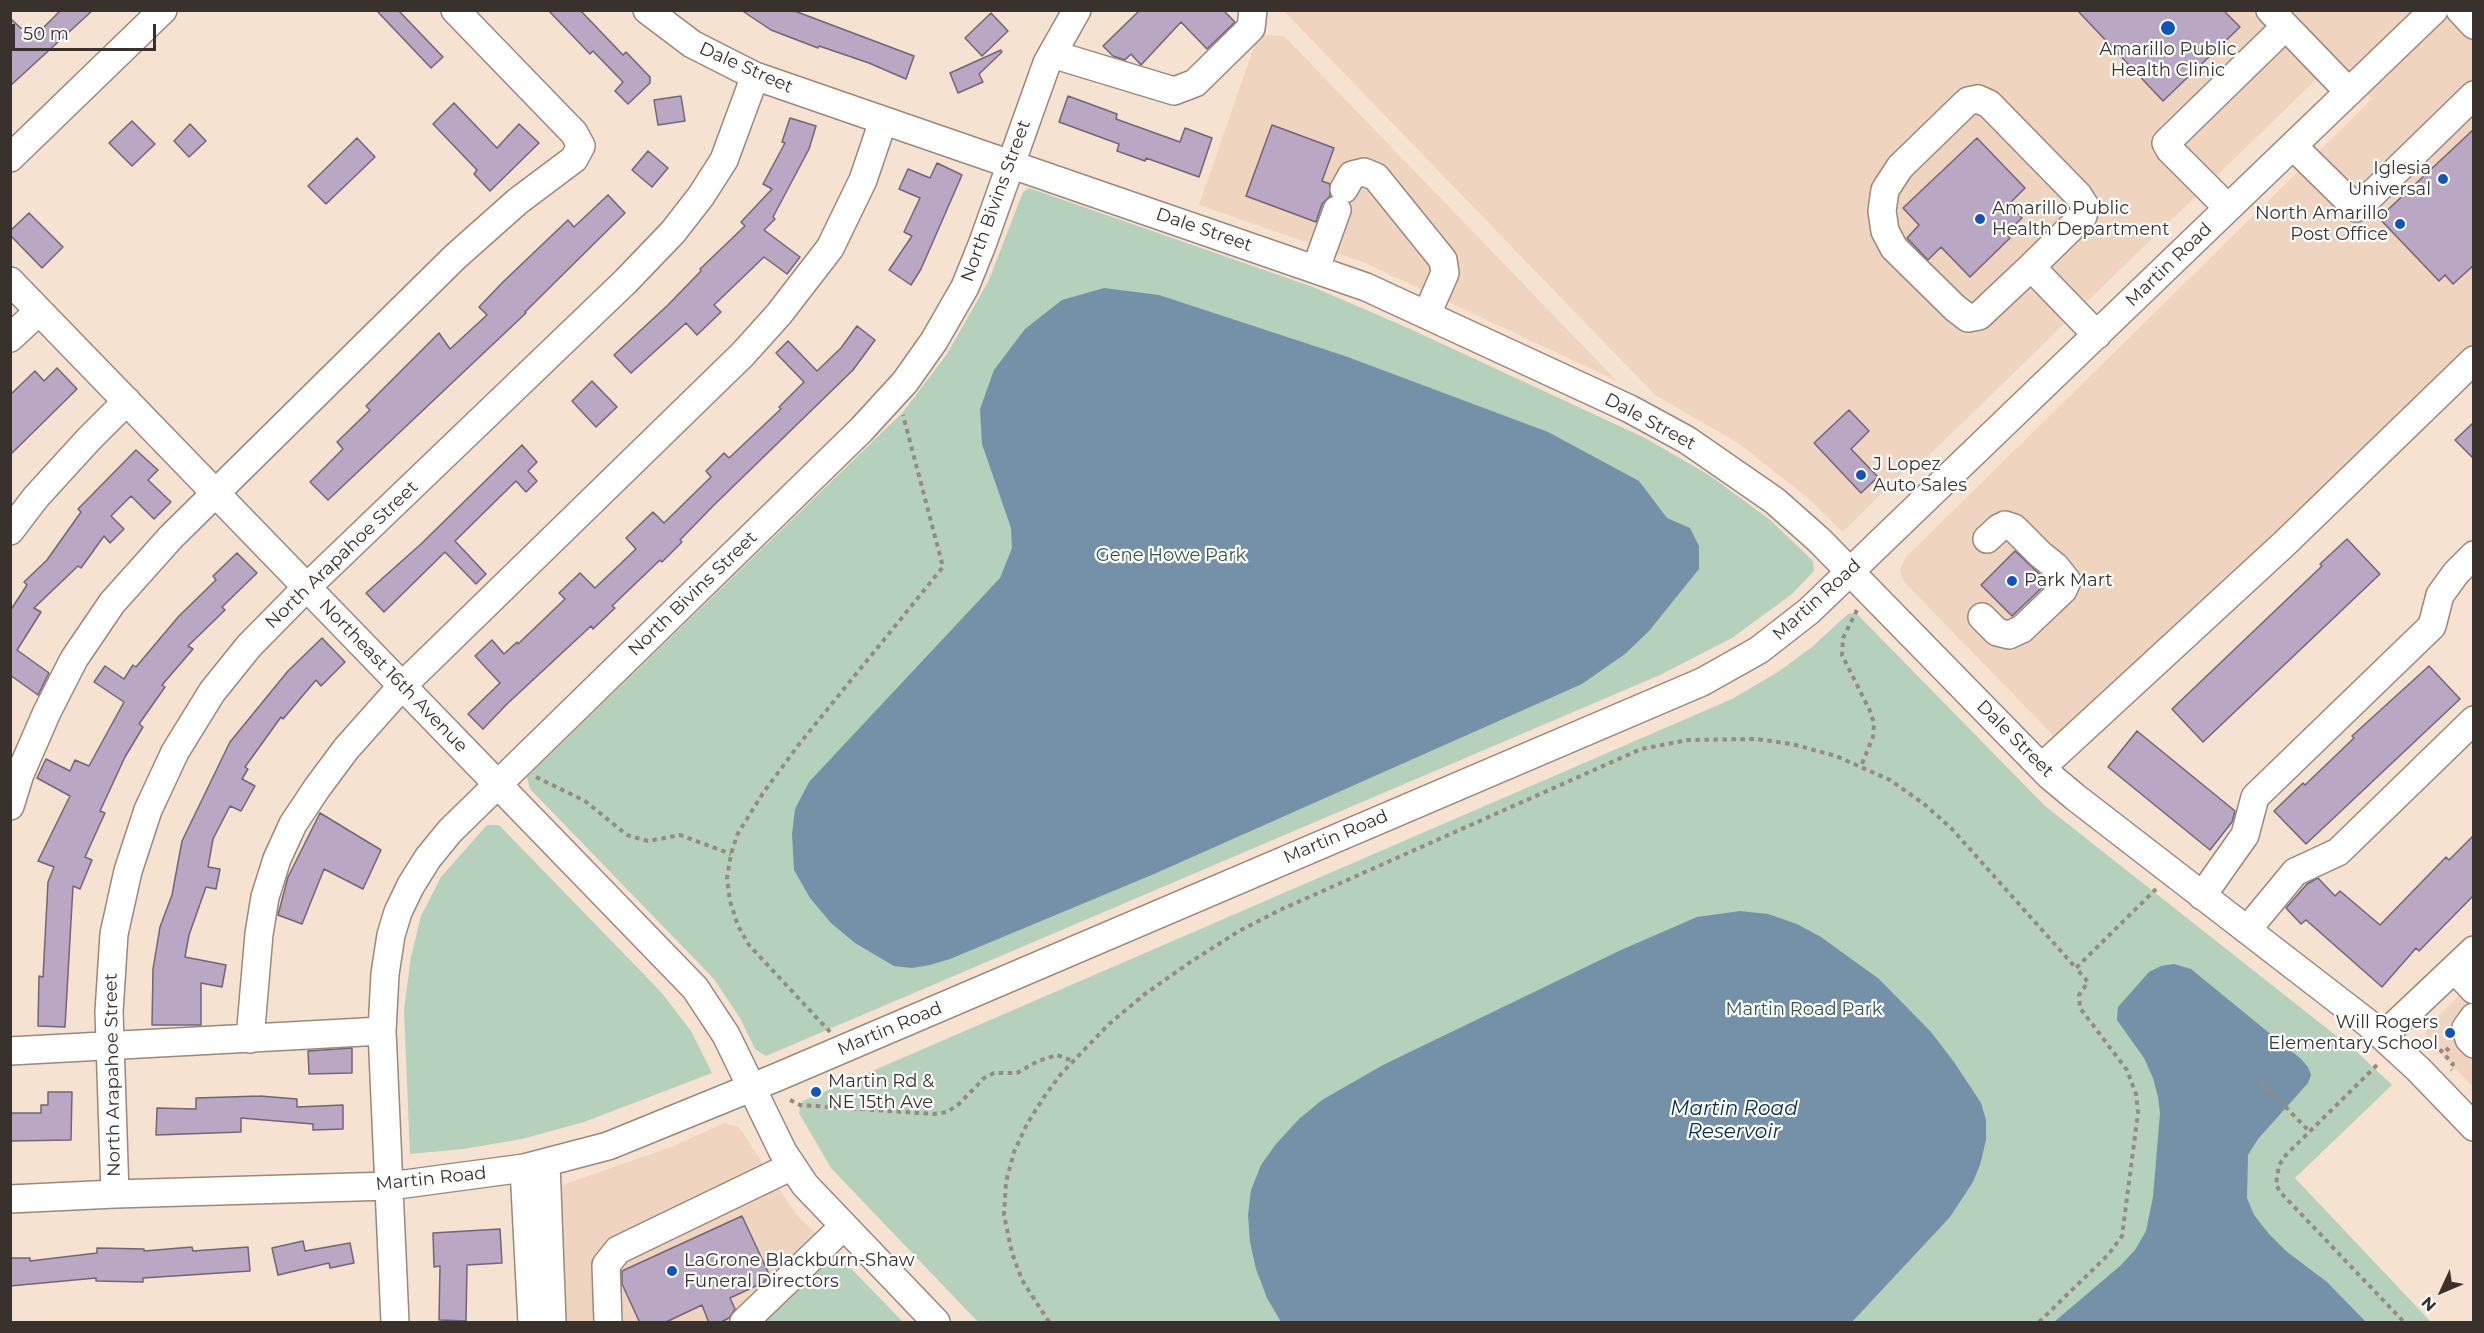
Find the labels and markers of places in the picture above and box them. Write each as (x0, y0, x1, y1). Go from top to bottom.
marker: Amarillo Public Health Clinic (2159, 19, 2177, 37)
place label: Amarillo Public Health Clinic (2099, 39, 2237, 82)
place label: Iglesia Universal (2348, 158, 2431, 201)
marker: Iglesia Universal (2436, 172, 2450, 186)
place label: Amarillo Public Health Department (1992, 198, 2169, 240)
place label: North Amarillo Post Office (2255, 203, 2388, 246)
marker: Amarillo Public Health Department (1973, 212, 1987, 226)
marker: North Amarillo Post Office (2393, 217, 2407, 231)
place label: J Lopez Auto Sales (1873, 454, 1967, 496)
marker: J Lopez Auto Sales (1854, 468, 1868, 482)
place label: Park Mart (2024, 570, 2112, 592)
marker: Park Mart (2005, 574, 2019, 588)
place label: Will Rogers Elementary School (2268, 1012, 2438, 1054)
marker: Will Rogers Elementary School (2443, 1026, 2457, 1040)
place label: Martin Rd & NE 15th Ave (828, 1071, 934, 1114)
marker: Martin Rd & NE 15th Ave (809, 1085, 823, 1099)
place label: LaGrone Blackburn-Shaw Funeral Directors (684, 1250, 915, 1292)
marker: LaGrone Blackburn-Shaw Funeral Directors (665, 1264, 679, 1278)

